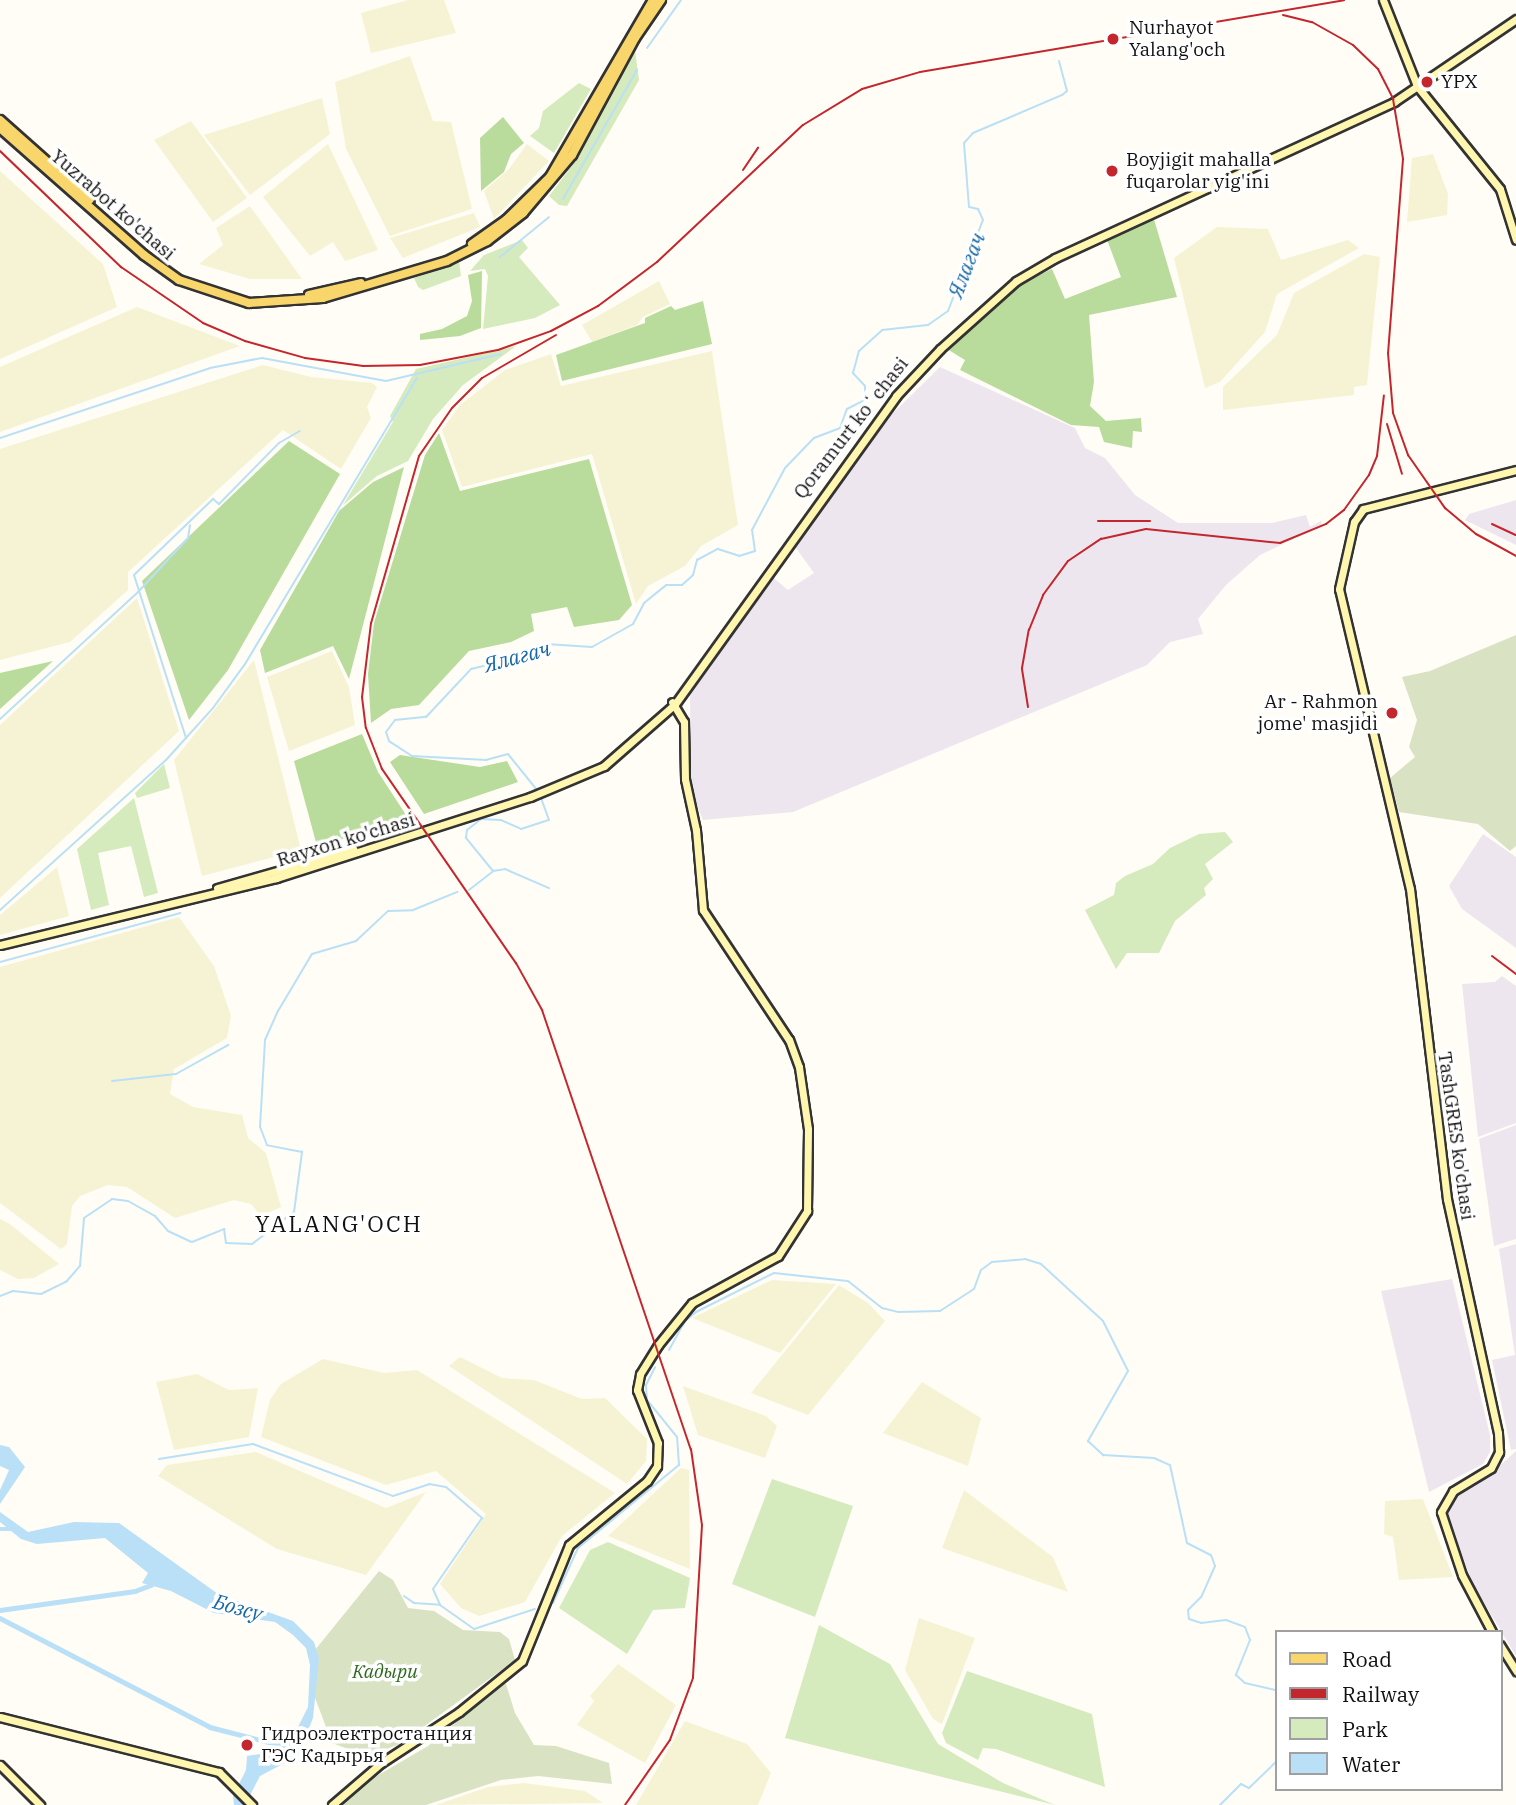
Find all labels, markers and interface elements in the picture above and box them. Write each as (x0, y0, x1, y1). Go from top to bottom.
place label: Nurhayot Yalang'och (1129, 17, 1226, 61)
marker: Nurhayot Yalang'och (1103, 29, 1123, 49)
place label: YPX (1441, 71, 1477, 93)
marker: YPX (1419, 74, 1435, 90)
street label: Yuzrabot ko'chasi (46, 145, 180, 265)
place label: Boyjigit mahalla fuqarolar yig'ini (1126, 149, 1271, 193)
marker: Boyjigit mahalla fuqarolar yig'ini (1104, 163, 1120, 179)
water label: Ялагач (942, 229, 990, 301)
street label: Qoramurt koʻchasi (789, 353, 913, 503)
water label: Ялагач (481, 635, 553, 677)
place label: Ar - Rahmon jome' masjidi (1258, 691, 1378, 735)
marker: Ar - Rahmon jome' masjidi (1384, 705, 1400, 721)
street label: Rayxon ko'chasi (274, 808, 418, 872)
street label: TashGRES ko'chasi (1433, 1050, 1479, 1222)
district label: YALANG'OCH (256, 1209, 422, 1237)
water label: Бозсу (211, 1588, 265, 1626)
legend (1274, 1630, 1502, 1791)
text: Road (1342, 1645, 1392, 1673)
park label: Кадыри (352, 1661, 418, 1683)
text: Railway (1342, 1680, 1419, 1708)
text: Park (1342, 1715, 1388, 1743)
place label: Гидроэлектростанция ГЭС Кадырья (261, 1723, 472, 1767)
marker: Гидроэлектростанция ГЭС Кадырья (239, 1737, 255, 1753)
text: Water (1342, 1750, 1400, 1778)

